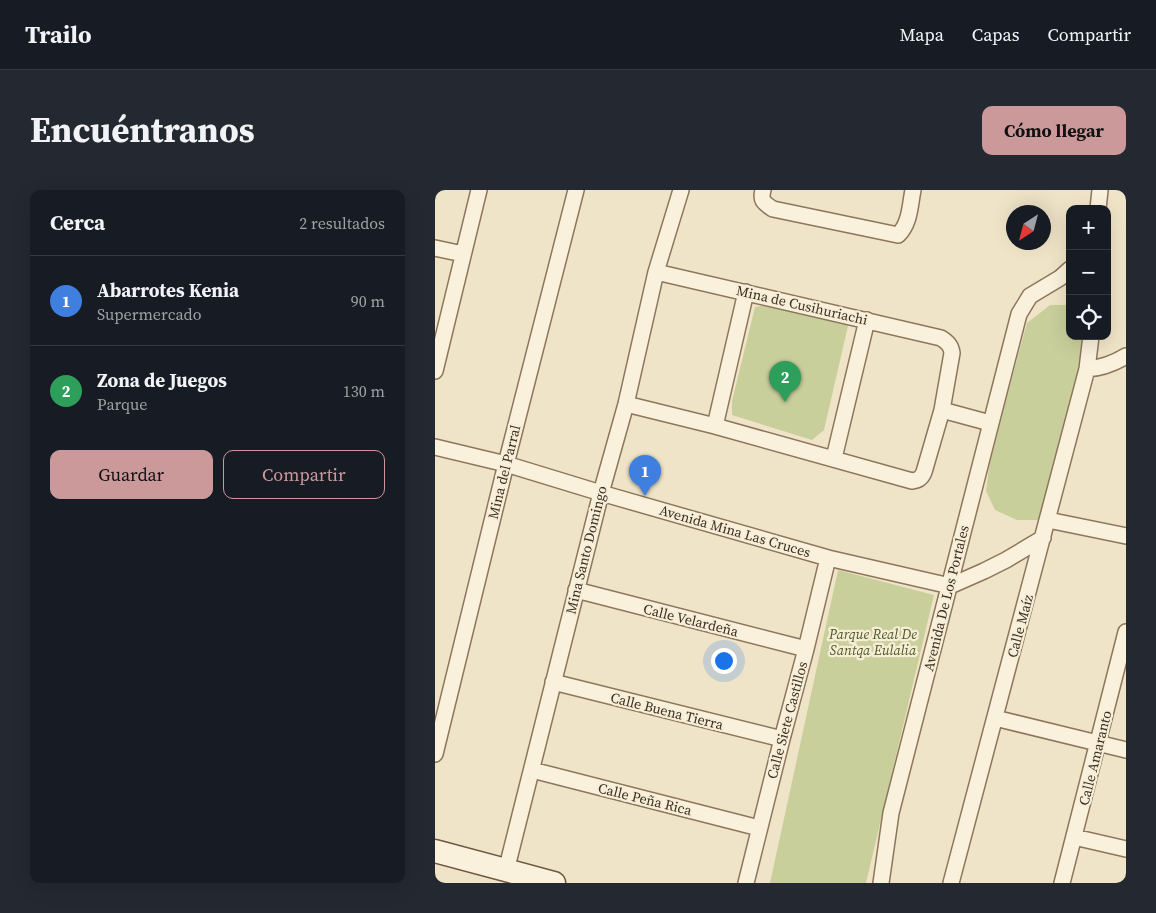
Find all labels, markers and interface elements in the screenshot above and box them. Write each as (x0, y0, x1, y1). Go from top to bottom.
text: Trailo (25, 18, 92, 51)
text: Mapa (899, 22, 944, 47)
text: Capas (972, 22, 1019, 47)
text: Compartir (1047, 22, 1131, 47)
text: Encuéntranos (30, 106, 255, 154)
button: Cómo llegar (982, 106, 1126, 155)
north arrow (1006, 205, 1051, 250)
map controls (1066, 205, 1111, 340)
button: + (1066, 205, 1111, 250)
text: Cerca (50, 208, 105, 237)
text: 2 resultados (299, 212, 385, 234)
button: − (1066, 250, 1111, 295)
text: Abarrotes Kenia (97, 277, 239, 303)
street label: Mina de Cusihuriachi (734, 280, 870, 330)
text: 1 (62, 290, 70, 312)
text: 90 m (351, 290, 385, 312)
button: locate (1066, 295, 1111, 340)
text: Supermercado (97, 303, 201, 325)
pin: 2 (769, 361, 801, 402)
text: Zona de Juegos (97, 367, 227, 393)
text: 2 (62, 380, 70, 402)
text: 130 m (343, 380, 385, 402)
text: Parque (97, 393, 147, 415)
street label: Mina del Parral (483, 423, 525, 521)
button: Guardar (50, 450, 213, 499)
button: Compartir (223, 450, 385, 499)
pin: 1 (629, 455, 661, 496)
street label: Mina Santo Domingo (560, 483, 612, 616)
street label: Avenida Mina Las Cruces (657, 500, 813, 562)
street label: Avenida De Los Portales (918, 523, 974, 673)
street label: Calle Maíz (1002, 592, 1038, 660)
street label: Calle Velardeña (641, 599, 741, 642)
park label: Parque Real De Santqa Eulalia (828, 624, 917, 660)
your location (711, 648, 737, 674)
street label: Calle Siete Castillos (762, 659, 812, 781)
street label: Calle Buena Tierra (609, 687, 726, 735)
street label: Calle Amaranto (1074, 708, 1117, 808)
street label: Calle Peña Rica (596, 778, 695, 821)

